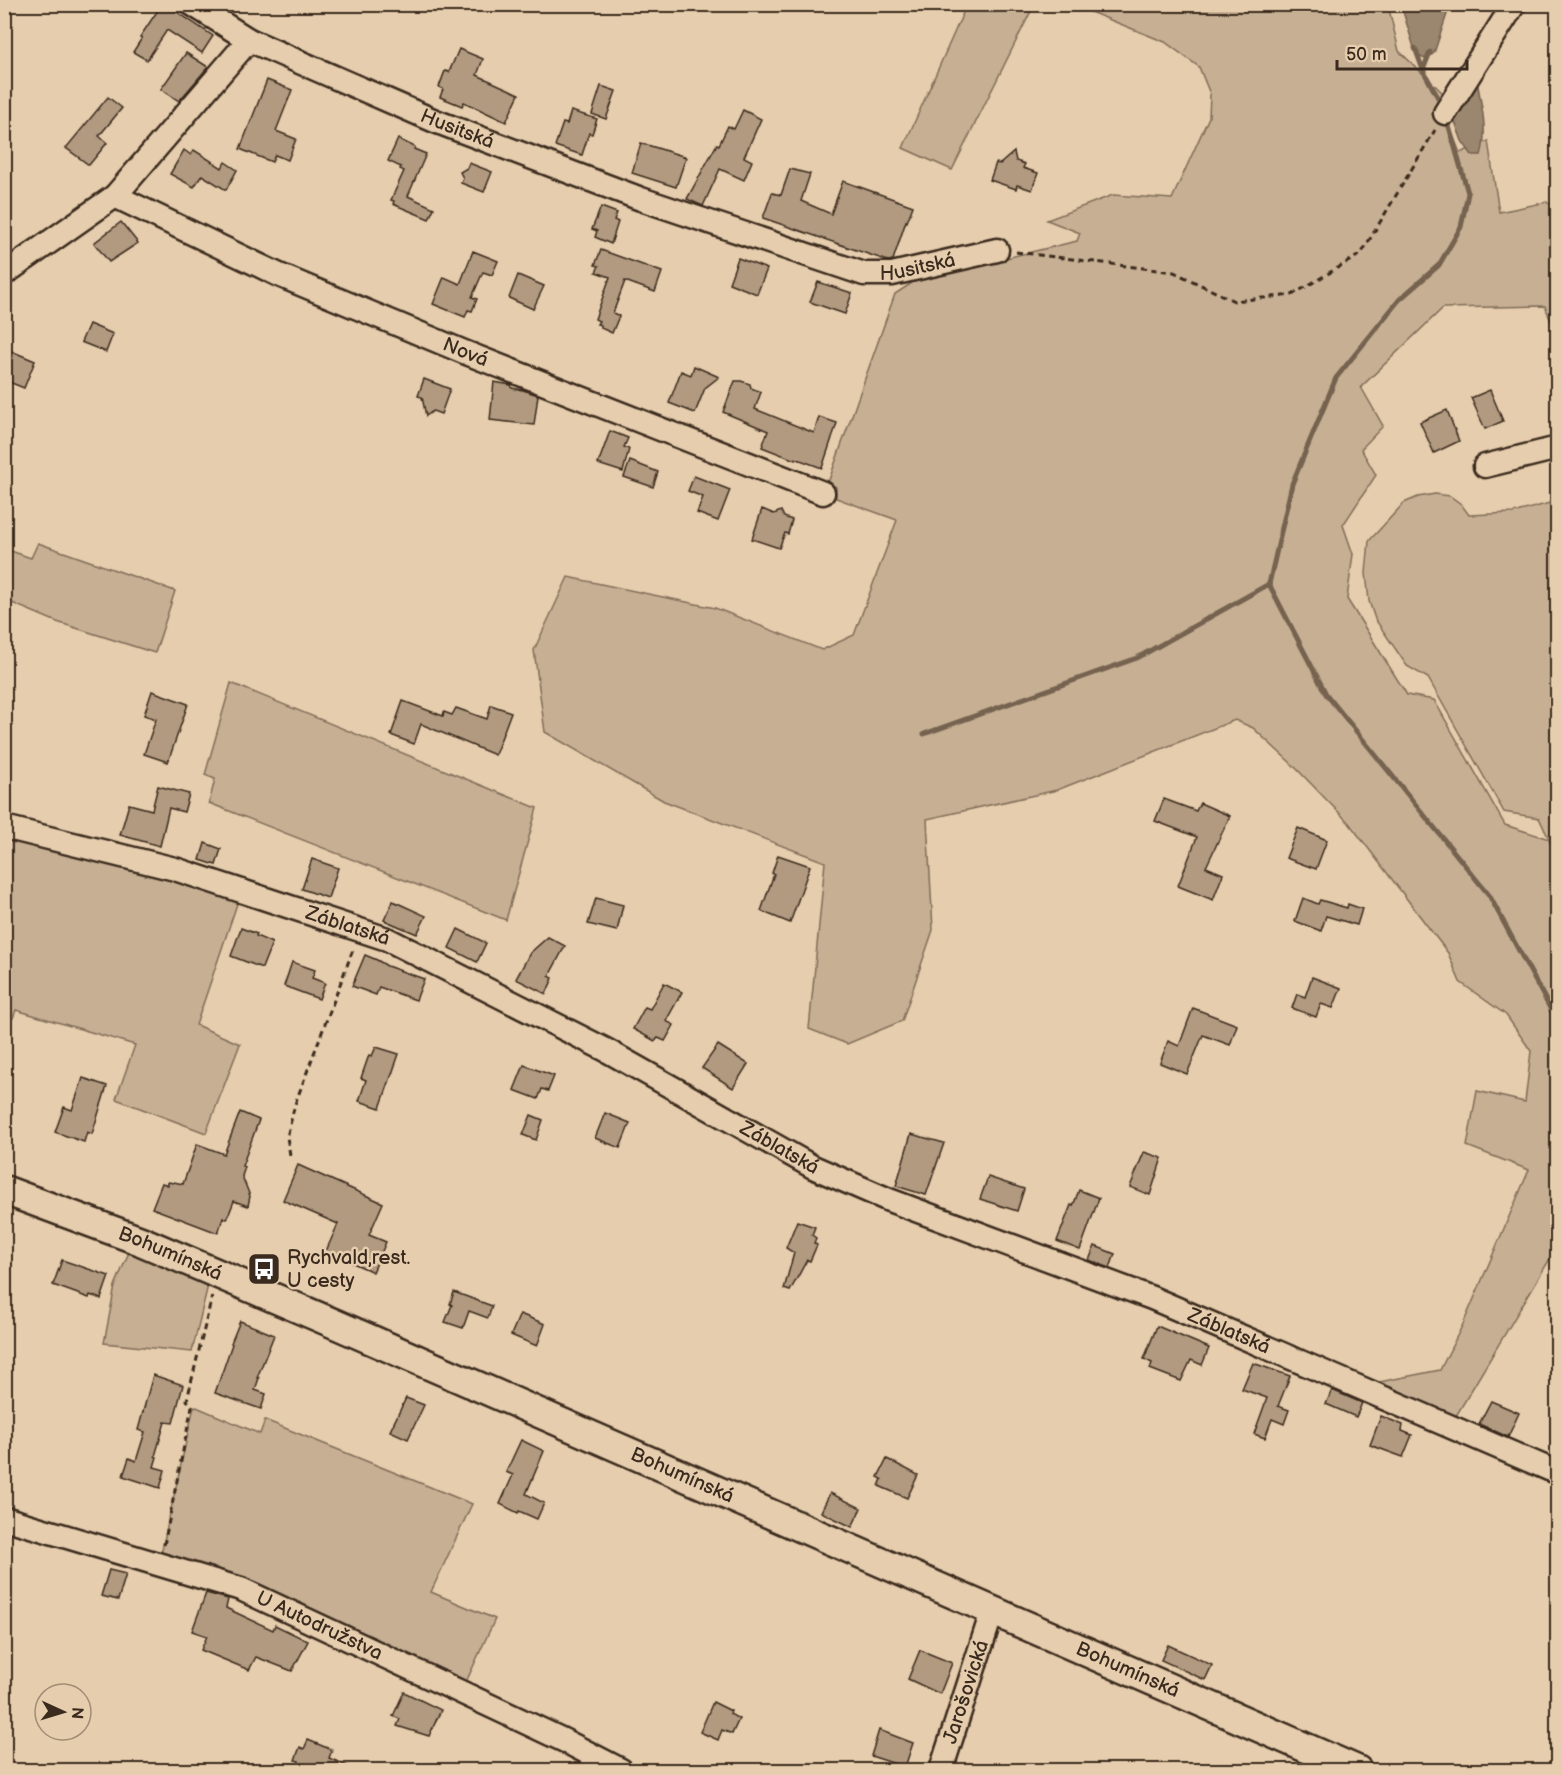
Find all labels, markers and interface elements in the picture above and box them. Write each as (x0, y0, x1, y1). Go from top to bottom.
scale bar (1337, 33, 1468, 71)
text: 50 m (1346, 44, 1387, 65)
street label: Husitská (417, 104, 497, 154)
street label: Husitská (880, 248, 958, 286)
street label: Nová (439, 332, 492, 372)
street label: Záblatská (302, 901, 393, 951)
street label: Záblatská (735, 1116, 823, 1180)
street label: Bohumínská (115, 1222, 226, 1286)
place label: Rychvald,rest. U cesty (287, 1246, 411, 1293)
bus stop icon: Rychvald,rest. U cesty (246, 1251, 282, 1287)
street label: Záblatská (1183, 1303, 1274, 1359)
street label: Bohumínská (627, 1442, 738, 1509)
street label: U Autodružstva (252, 1586, 386, 1666)
street label: Jarošovická (938, 1637, 994, 1747)
street label: Bohumínská (1072, 1637, 1183, 1703)
north arrow (33, 1682, 93, 1742)
text: N (67, 1706, 86, 1720)

